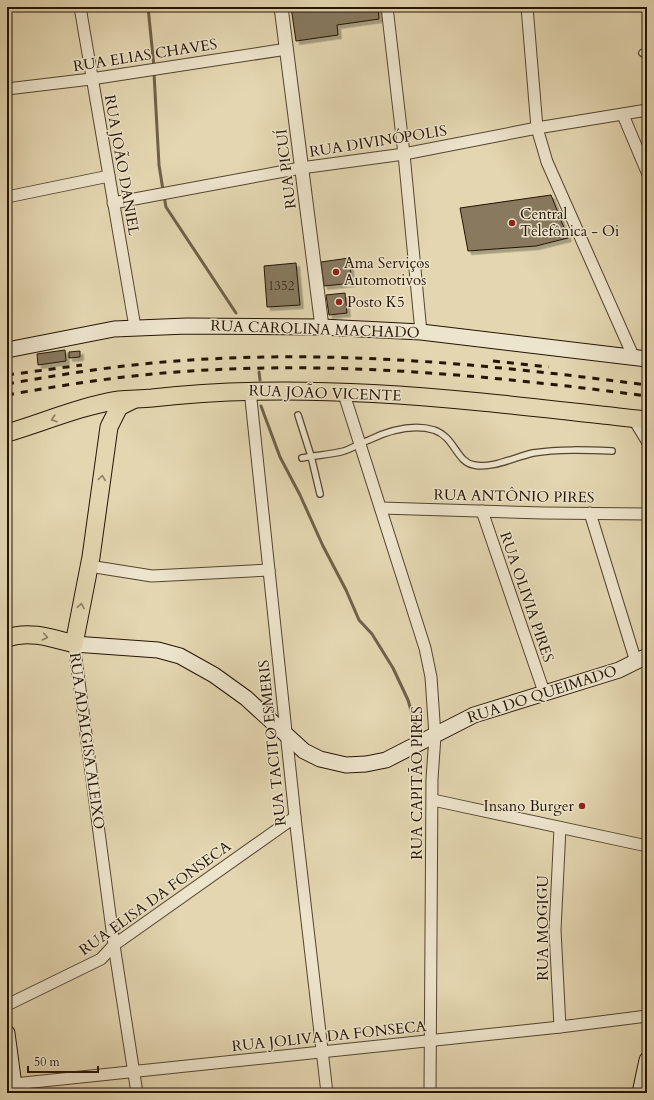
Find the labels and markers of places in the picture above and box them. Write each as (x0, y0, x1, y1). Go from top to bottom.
place label: Central Telefônica - Oi (520, 204, 619, 241)
marker: Central Telefônica - Oi (507, 218, 517, 228)
place label: Ama Serviços Automotivos (344, 253, 429, 290)
marker: Ama Serviços Automotivos (331, 267, 341, 277)
place label: Posto K5 (347, 292, 405, 312)
marker: Posto K5 (334, 297, 344, 307)
place label: Insano Burger (484, 796, 575, 816)
marker: Insano Burger (577, 801, 587, 811)

